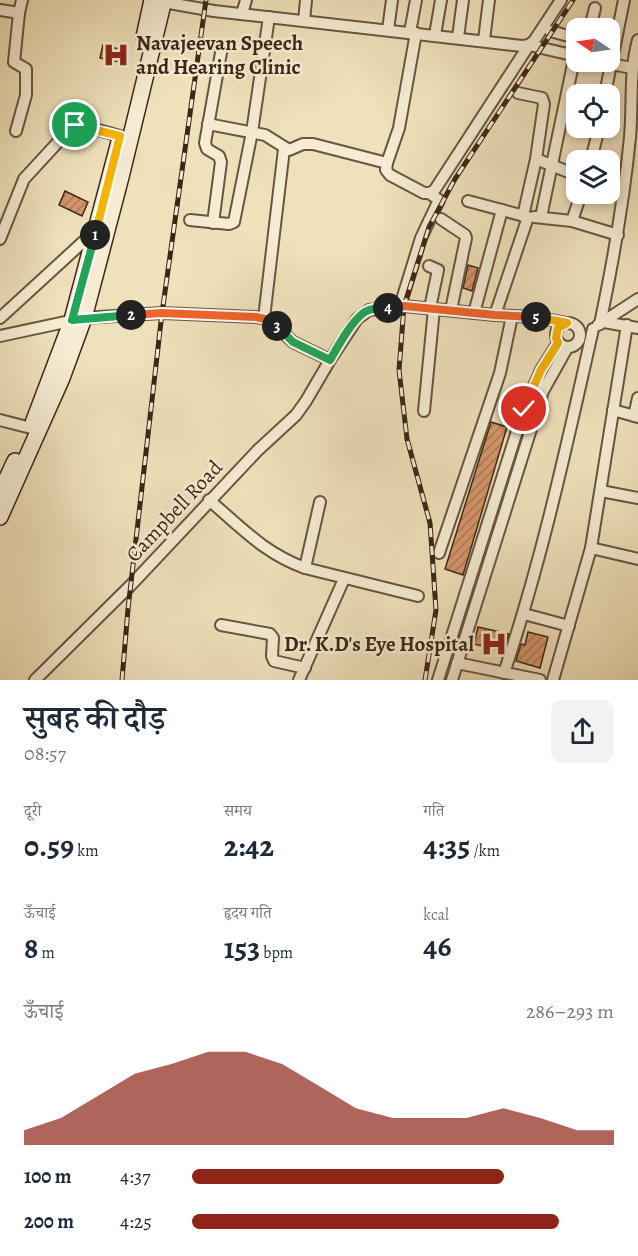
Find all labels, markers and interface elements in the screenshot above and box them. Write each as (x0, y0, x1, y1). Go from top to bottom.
north arrow (566, 18, 620, 72)
map controls (566, 18, 620, 204)
place label: Navajeevan Speech and Hearing Clinic (136, 29, 303, 81)
hospital icon: Navajeevan Speech and Hearing Clinic (101, 40, 131, 70)
button: locate (566, 84, 620, 138)
pin (49, 99, 100, 150)
icon: arrive (58, 108, 91, 141)
button: layers (566, 150, 620, 204)
pin: 1 (80, 220, 110, 250)
text: 1 (92, 224, 98, 246)
pin: 4 (373, 293, 403, 323)
text: 4 (384, 297, 392, 319)
pin: 2 (116, 300, 146, 330)
pin: 5 (521, 302, 551, 332)
text: 2 (127, 304, 135, 326)
text: 5 (533, 306, 539, 328)
pin: 3 (262, 311, 292, 341)
text: 3 (274, 315, 280, 337)
pin (498, 383, 549, 434)
icon: check (507, 392, 540, 425)
street label: Campbell Road (120, 453, 229, 568)
hospital icon: Dr. K.D's Eye Hospital (479, 629, 509, 659)
place label: Dr. K.D's Eye Hospital (284, 630, 474, 658)
text: सुबह की दौड़ (24, 695, 166, 740)
button: share (551, 700, 614, 763)
text: 08:57 (24, 740, 66, 767)
text: दूरी (24, 800, 41, 822)
text: समय (224, 800, 252, 822)
text: गति (423, 800, 444, 822)
text: 0.59 (24, 826, 74, 866)
text: 2:42 (224, 826, 274, 866)
text: 4:35 (423, 826, 470, 866)
text: km (74, 840, 98, 862)
text: /km (470, 840, 500, 862)
text: ऊँचाई (24, 902, 56, 924)
text: हृदय गति (224, 902, 272, 924)
text: kcal (423, 904, 449, 926)
text: 46 (423, 926, 451, 966)
text: 8 (24, 928, 38, 968)
text: 153 (224, 928, 260, 968)
text: m (38, 942, 55, 964)
text: bpm (260, 942, 293, 964)
text: ऊँचाई (24, 998, 63, 1025)
text: 286–293 m (526, 998, 614, 1025)
text: 100 m (24, 1163, 72, 1190)
text: 4:37 (120, 1163, 151, 1190)
text: 200 m (24, 1208, 74, 1235)
text: 4:25 (120, 1208, 152, 1235)

